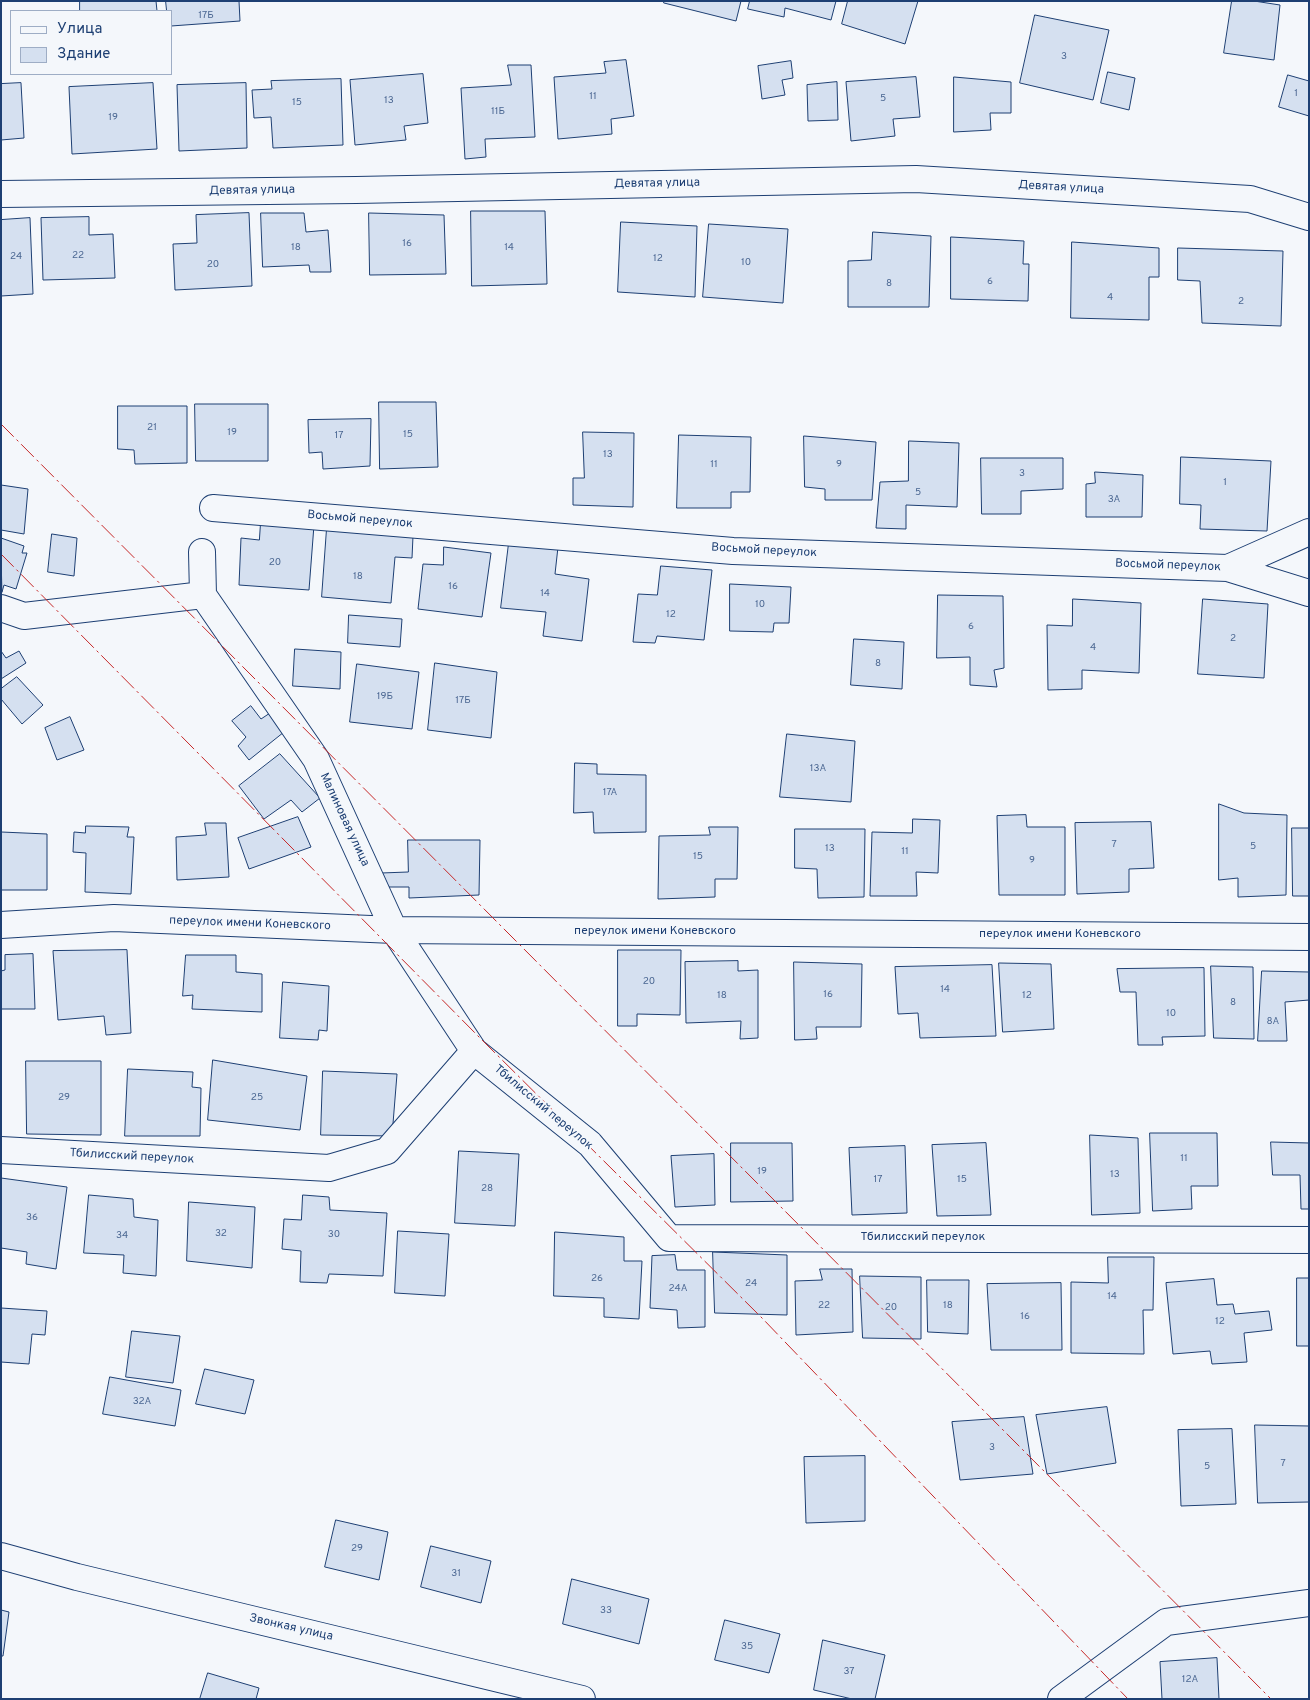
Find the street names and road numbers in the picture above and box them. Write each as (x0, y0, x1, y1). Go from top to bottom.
street label: Девятая улица (614, 176, 700, 192)
street label: Девятая улица (1018, 179, 1104, 197)
street label: Девятая улица (209, 183, 295, 199)
street label: Восьмой переулок (307, 508, 413, 532)
street label: Восьмой переулок (711, 541, 817, 561)
street label: Восьмой переулок (1115, 557, 1221, 575)
street label: Малиновая улица (316, 771, 372, 869)
street label: переулок имени Коневского (169, 914, 331, 934)
street label: переулок имени Коневского (574, 925, 736, 939)
street label: переулок имени Коневского (979, 928, 1141, 942)
street label: Тбилисский переулок (491, 1062, 595, 1154)
street label: Тбилисский переулок (69, 1147, 195, 1167)
street label: Тбилисский переулок (861, 1231, 985, 1245)
street label: Звонкая улица (248, 1611, 334, 1645)

